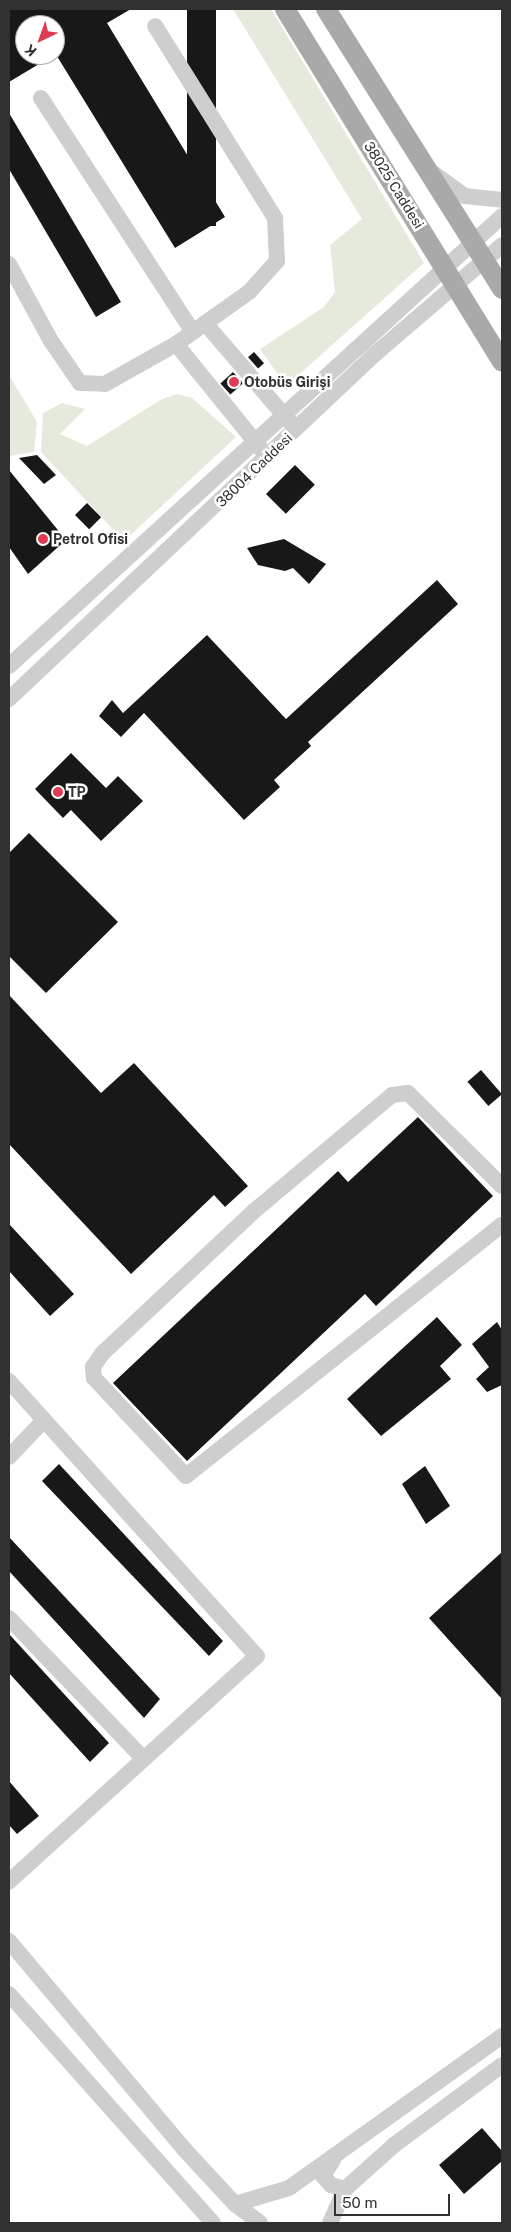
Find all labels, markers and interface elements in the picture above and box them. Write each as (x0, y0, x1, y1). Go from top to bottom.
north arrow (15, 15, 65, 65)
text: K (22, 41, 40, 60)
street label: 38025 Caddesi (361, 138, 427, 232)
place label: Otobüs Girişi (244, 374, 331, 390)
marker: Otobüs Girişi (228, 376, 240, 388)
street label: 38004 Caddesi (212, 429, 296, 511)
place label: Petrol Ofisi (53, 531, 128, 547)
marker: Petrol Ofisi (37, 533, 49, 545)
place label: TP (68, 784, 86, 800)
marker: TP (52, 786, 64, 798)
scale bar (336, 2184, 452, 2216)
text: 50 m (342, 2194, 377, 2211)

